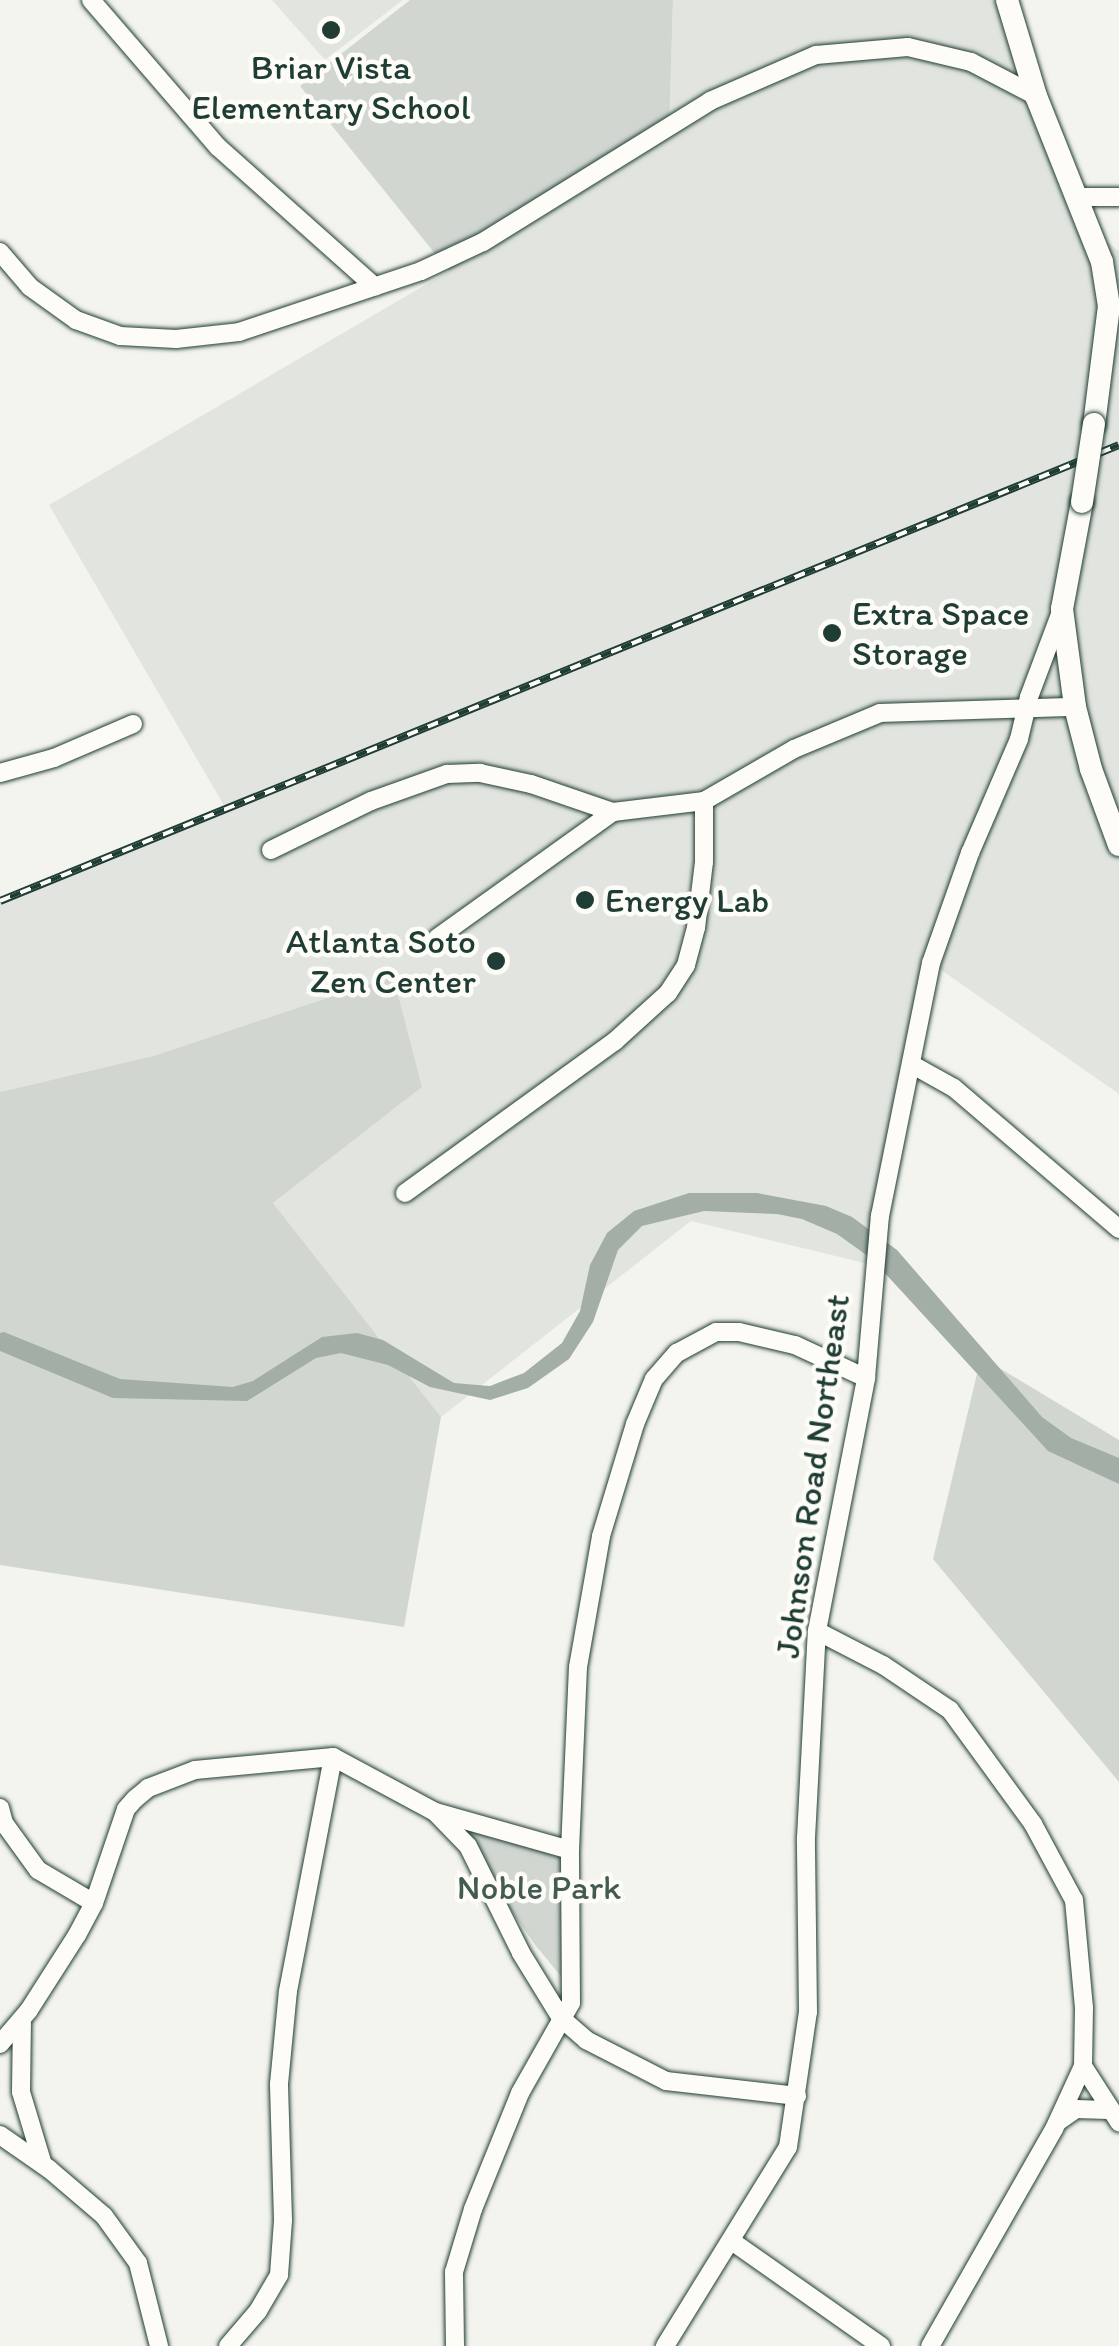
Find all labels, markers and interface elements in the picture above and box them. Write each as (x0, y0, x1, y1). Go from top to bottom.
marker: Briar Vista Elementary School (320, 19, 342, 41)
place label: Briar Vista Elementary School (191, 46, 471, 128)
place label: Extra Space Storage (852, 592, 1030, 674)
marker: Extra Space Storage (821, 622, 843, 644)
place label: Energy Lab (605, 879, 770, 921)
marker: Energy Lab (574, 889, 596, 911)
place label: Atlanta Soto Zen Center (286, 920, 476, 1002)
marker: Atlanta Soto Zen Center (485, 950, 507, 972)
street label: Johnson Road Northeast (766, 1291, 858, 1661)
park label: Noble Park (458, 1866, 620, 1908)

